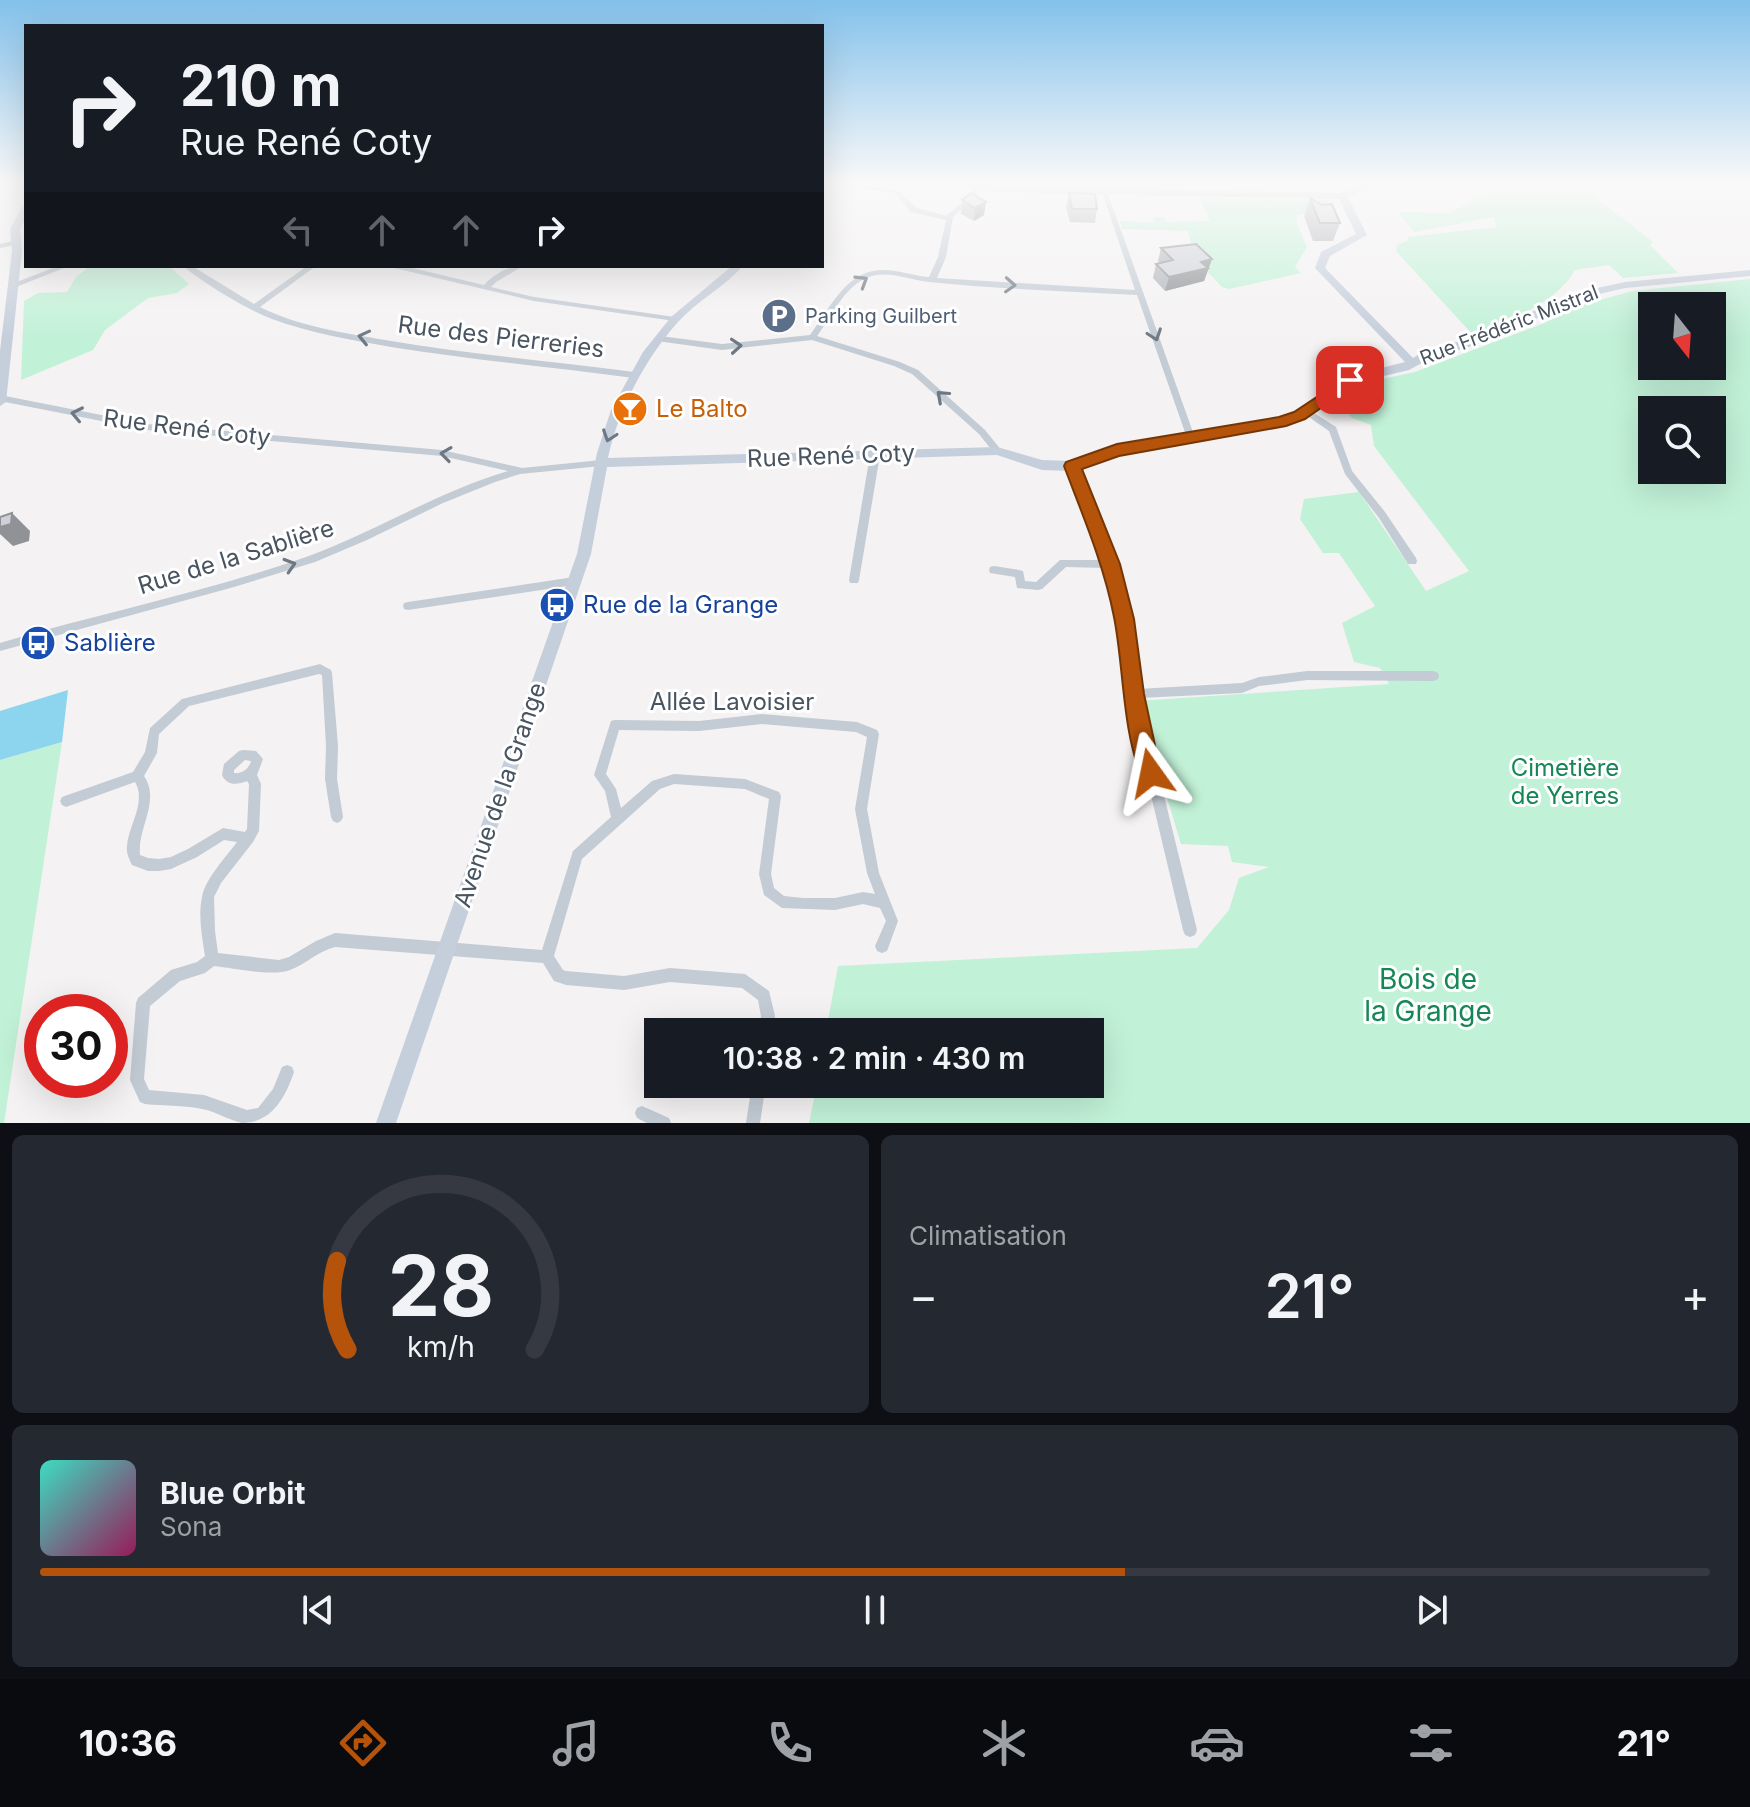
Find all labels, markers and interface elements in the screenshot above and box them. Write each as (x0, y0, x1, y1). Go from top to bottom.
text: 210 m (180, 52, 342, 120)
icon: right (48, 56, 152, 160)
text: Rue René Coty (180, 120, 432, 164)
icon: left (276, 208, 320, 252)
icon: ahead (360, 208, 404, 252)
icon: ahead (444, 208, 488, 252)
icon: right (528, 208, 572, 252)
one-way arrow (853, 275, 867, 290)
one-way arrow (1004, 277, 1017, 294)
street label: Rue Frédéric Mistral (1416, 280, 1602, 370)
north arrow (1638, 292, 1726, 380)
map controls (1638, 292, 1726, 484)
parking icon: Parking Guilbert (760, 297, 798, 335)
place label: Parking Guilbert (805, 304, 958, 328)
street label: Rue des Pierreries (396, 309, 606, 364)
one-way arrow (1146, 327, 1162, 341)
one-way arrow (357, 330, 371, 347)
one-way arrow (730, 338, 743, 355)
pin (1316, 346, 1384, 414)
icon: arrive (1328, 358, 1372, 402)
bar icon: Le Balto (611, 390, 649, 428)
one-way arrow (936, 392, 951, 406)
place label: Le Balto (656, 394, 748, 423)
button: search (1638, 396, 1726, 484)
street label: Rue René Coty (102, 403, 272, 452)
one-way arrow (70, 406, 84, 423)
one-way arrow (602, 428, 618, 442)
street label: Rue René Coty (746, 438, 915, 473)
one-way arrow (439, 446, 453, 463)
street label: Rue de la Sablière (134, 513, 337, 600)
one-way arrow (283, 558, 297, 574)
bus stop icon: Rue de la Grange (538, 586, 576, 624)
place label: Rue de la Grange (583, 590, 778, 619)
bus stop icon: Sablière (19, 624, 57, 662)
place label: Sablière (64, 628, 156, 657)
street label: Avenue de la Grange (447, 679, 552, 911)
street label: Allée Lavoisier (650, 687, 814, 716)
position arrow (1109, 731, 1193, 815)
park label: Cimetière de Yerres (1511, 753, 1619, 810)
park label: Bois de la Grange (1364, 962, 1492, 1028)
speed limit sign: 30 (24, 994, 128, 1098)
text: 10:38 · 2 min · 430 m (723, 1040, 1025, 1076)
text: Climatisation (909, 1220, 1067, 1251)
text: 28 (387, 1235, 494, 1336)
text: 21° (1264, 1260, 1355, 1332)
text: − (909, 1269, 938, 1323)
text: + (1681, 1269, 1710, 1323)
text: km/h (407, 1329, 474, 1364)
text: Blue Orbit (160, 1475, 305, 1511)
text: Sona (160, 1511, 222, 1542)
icon: previous (296, 1588, 340, 1632)
icon: pause (853, 1588, 897, 1632)
icon: next (1410, 1588, 1454, 1632)
icon: directions (335, 1715, 391, 1771)
icon: music (548, 1715, 604, 1771)
icon: phone (762, 1715, 818, 1771)
icon: climate (976, 1715, 1032, 1771)
icon: car (1189, 1715, 1245, 1771)
icon: filters (1403, 1715, 1459, 1771)
text: 10:36 (79, 1721, 177, 1765)
text: 21° (1616, 1721, 1671, 1765)

